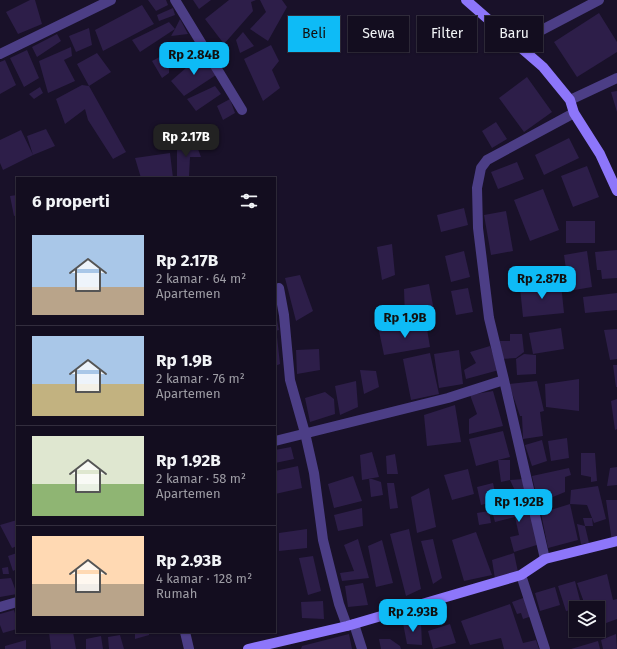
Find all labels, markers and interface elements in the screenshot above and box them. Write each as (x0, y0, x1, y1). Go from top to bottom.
chip: Beli (288, 16, 340, 52)
chip: Sewa (348, 16, 409, 52)
chip: Filter (417, 16, 477, 52)
chip: Baru (485, 16, 543, 52)
pin: Rp 2.84B (153, 42, 235, 76)
text: Rp 2.84B (168, 47, 220, 62)
pin: Rp 2.17B (145, 124, 227, 158)
text: Rp 2.17B (162, 129, 210, 144)
icon: filters (238, 190, 260, 212)
text: 6 properti (32, 191, 110, 212)
text: Rp 2.17B (156, 250, 218, 271)
icon: home (64, 251, 112, 299)
pin: Rp 2.87B (501, 266, 583, 300)
text: 2 kamar · 64 m² (156, 271, 246, 286)
text: Rp 2.87B (517, 271, 567, 286)
text: Apartemen (156, 286, 221, 301)
pin: Rp 1.9B (368, 305, 442, 339)
text: Rp 1.9B (383, 310, 427, 325)
text: Rp 1.9B (156, 350, 212, 371)
icon: home (64, 352, 112, 400)
text: 2 kamar · 76 m² (156, 371, 245, 386)
text: Apartemen (156, 386, 221, 401)
text: Rp 1.92B (156, 450, 221, 471)
icon: home (64, 452, 112, 500)
text: 2 kamar · 58 m² (156, 471, 246, 486)
text: Apartemen (156, 486, 221, 501)
pin: Rp 1.92B (478, 489, 560, 523)
text: Rp 1.92B (494, 494, 544, 509)
text: Rp 2.93B (156, 550, 222, 571)
icon: home (64, 552, 112, 600)
text: 4 kamar · 128 m² (156, 571, 252, 586)
text: Rumah (156, 586, 197, 601)
pin: Rp 2.93B (372, 599, 454, 633)
map controls (569, 601, 605, 637)
button: layers (569, 601, 605, 637)
text: Rp 2.93B (388, 604, 438, 619)

